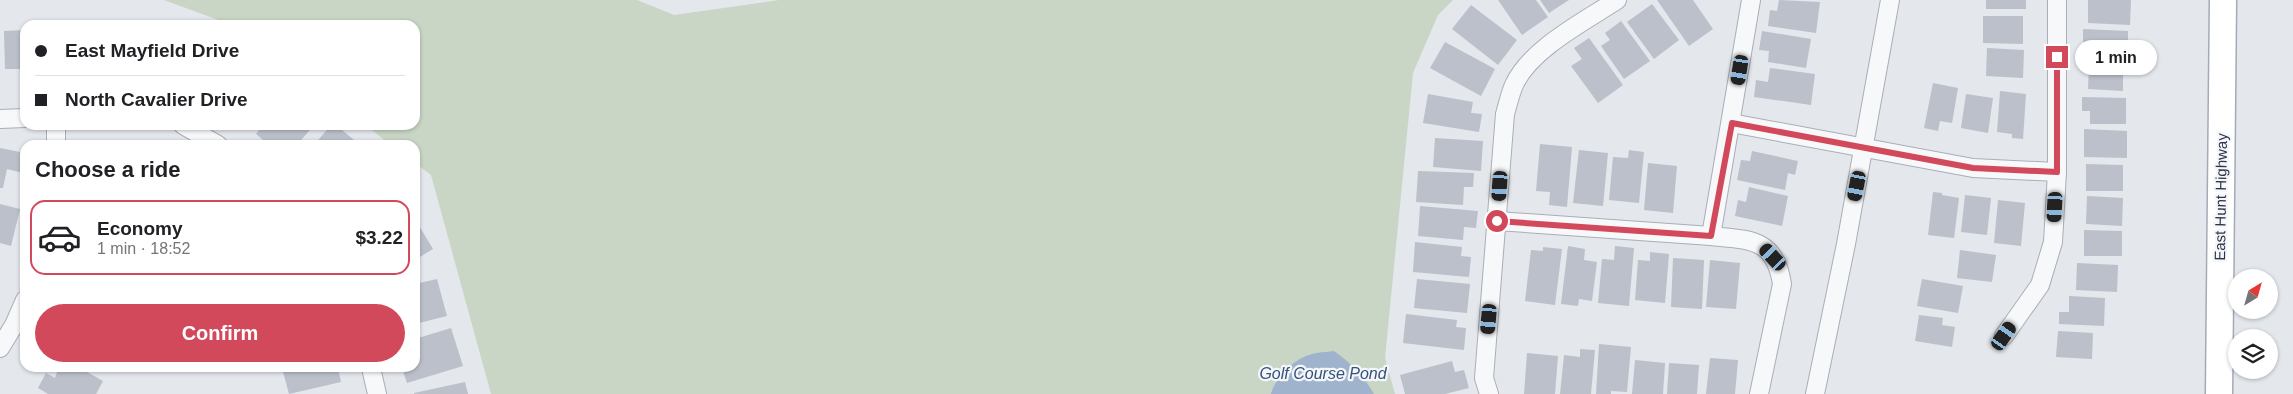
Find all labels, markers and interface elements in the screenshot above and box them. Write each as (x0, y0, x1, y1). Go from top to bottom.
text: East Mayfield Drive (65, 40, 239, 61)
callout: 1 min (2074, 40, 2157, 74)
route end (2046, 46, 2068, 68)
text: 1 min (2095, 49, 2137, 66)
car (1730, 54, 1749, 86)
text: North Cavalier Drive (65, 89, 248, 110)
street label: East Hunt Highway (2211, 133, 2230, 261)
text: Choose a ride (35, 157, 180, 182)
car (1846, 170, 1867, 202)
car (1491, 171, 1508, 201)
car (2046, 192, 2063, 222)
route start (1486, 210, 1508, 232)
icon: car (37, 215, 82, 260)
text: Economy (97, 218, 183, 239)
text: $3.22 (355, 227, 403, 248)
text: 1 min · 18:52 (97, 240, 190, 257)
car (1757, 241, 1788, 273)
north arrow (2228, 269, 2278, 319)
map controls (2228, 269, 2278, 379)
car (1480, 303, 1497, 335)
button: Confirm (35, 304, 405, 362)
car (1989, 319, 2018, 353)
button: layers (2228, 329, 2278, 379)
water label: Golf Course Pond (1259, 365, 1388, 382)

